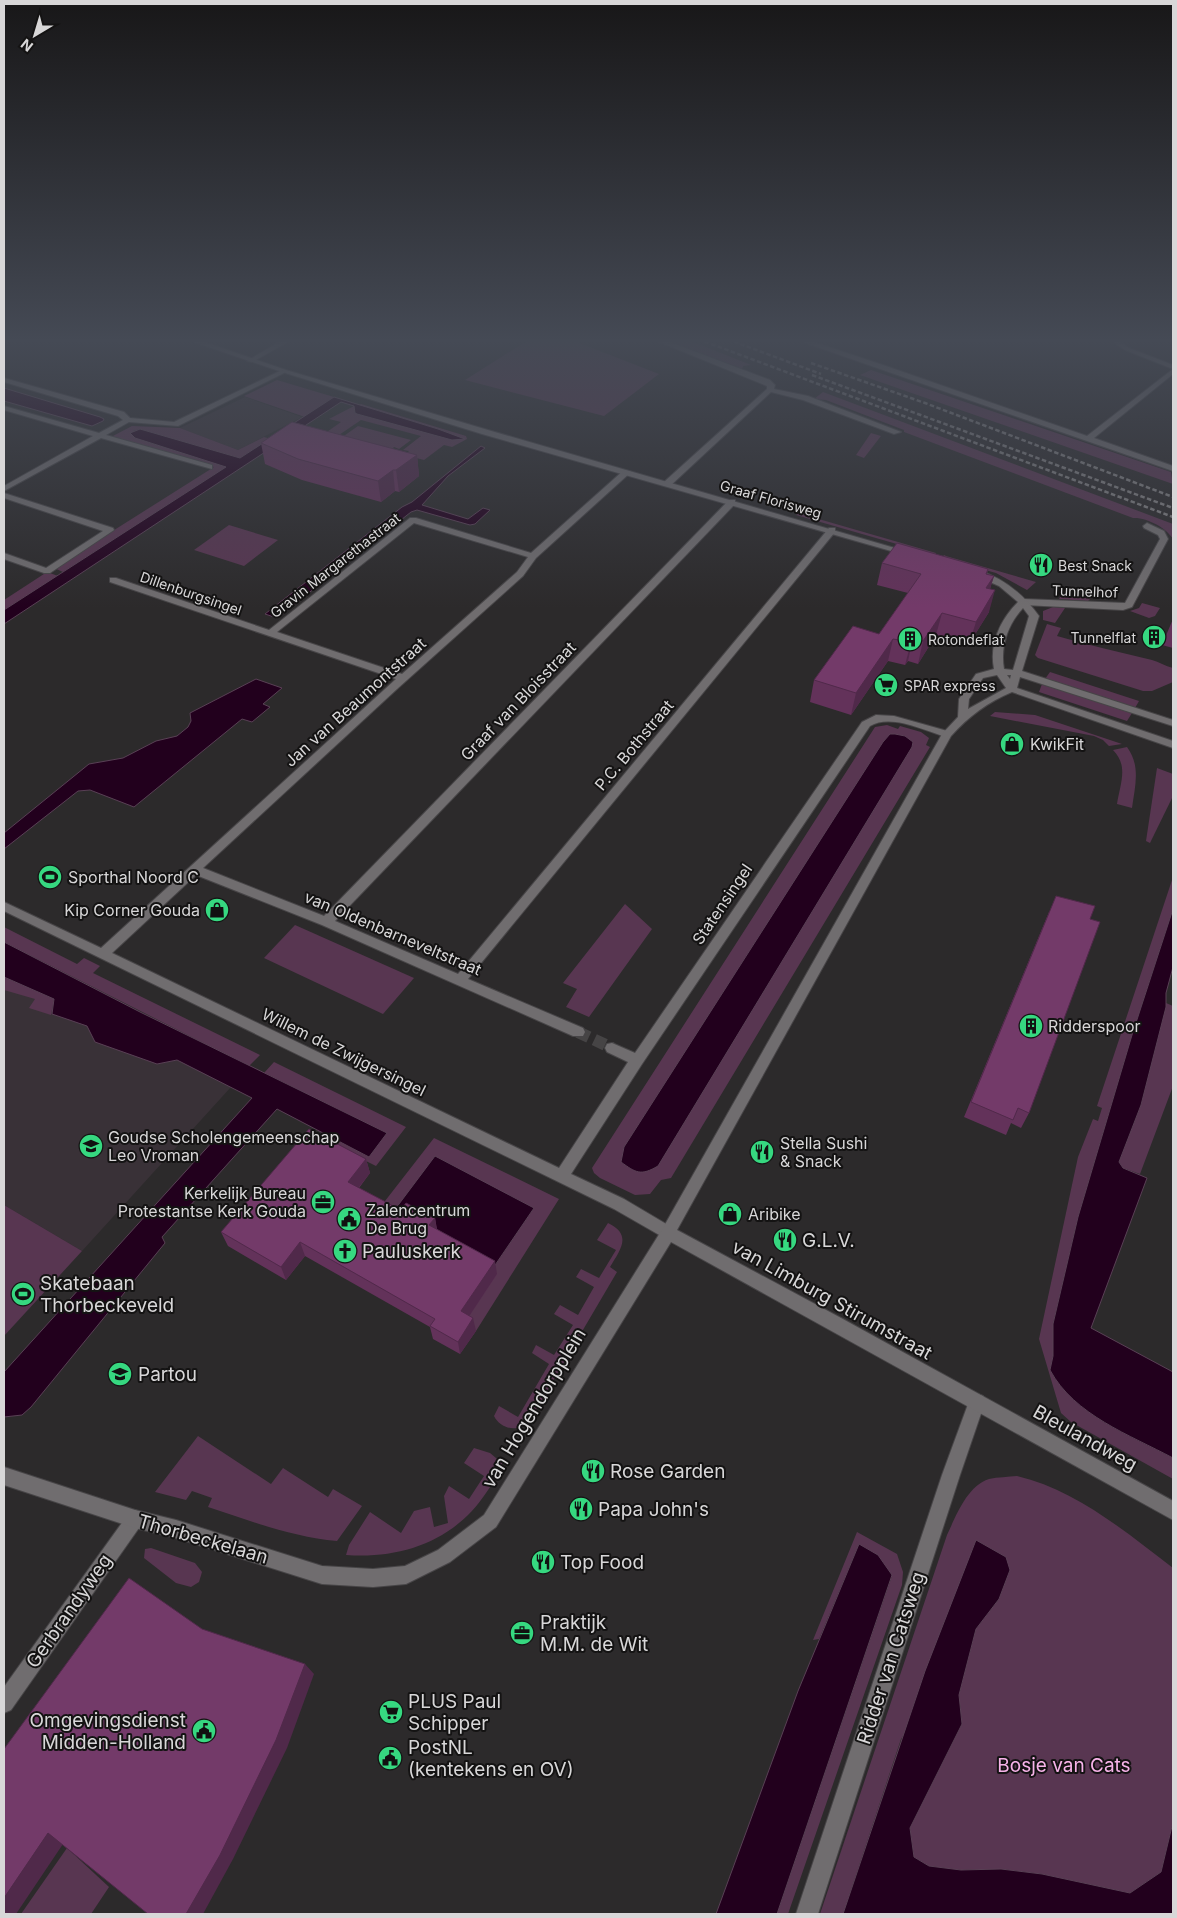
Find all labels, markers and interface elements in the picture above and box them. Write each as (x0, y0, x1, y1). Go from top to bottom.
north arrow (10, 10, 60, 60)
text: N (17, 36, 36, 56)
street label: Graaf Florisweg (718, 476, 824, 522)
street label: Gravin Margarethastraat (267, 509, 404, 621)
restaurant icon: Best Snack (1028, 552, 1054, 578)
place label: Best Snack (1058, 557, 1132, 574)
street label: Dillenburgsingel (138, 568, 244, 618)
street label: Tunnelhof (1052, 581, 1118, 601)
building icon: Tunnelflat (1141, 624, 1167, 650)
building icon: Rotondeflat (897, 626, 923, 652)
place label: Tunnelflat (1071, 629, 1136, 646)
place label: Rotondeflat (928, 631, 1004, 648)
street label: Jan van Beaumontstraat (280, 633, 430, 771)
street label: Graaf van Bloisstraat (456, 637, 580, 765)
supermarket icon: SPAR express (873, 672, 899, 698)
place label: SPAR express (904, 677, 996, 694)
street label: P.C. Bothstraat (590, 696, 678, 794)
shop icon: KwikFit (999, 731, 1025, 757)
place label: KwikFit (1030, 734, 1084, 754)
street label: Statensingel (688, 860, 756, 948)
sports icon: Sporthal Noord C (37, 864, 63, 890)
place label: Sporthal Noord C (68, 867, 199, 887)
street label: van Oldenbarneveltstraat (301, 887, 485, 979)
shop icon: Kip Corner Gouda (204, 897, 230, 923)
place label: Kip Corner Gouda (64, 900, 200, 920)
street label: Willem de Zwijgersingel (259, 1004, 429, 1100)
building icon: Ridderspoor (1018, 1013, 1044, 1039)
place label: Ridderspoor (1048, 1016, 1141, 1036)
place label: Goudse Scholengemeenschap Leo Vroman (108, 1127, 339, 1165)
school or university icon: Goudse Scholengemeenschap Leo Vroman (78, 1133, 104, 1159)
place label: Stella Sushi & Snack (780, 1133, 867, 1171)
restaurant icon: Stella Sushi & Snack (749, 1139, 775, 1165)
place label: Kerkelijk Bureau Protestantse Kerk Gouda (118, 1183, 306, 1221)
office icon: Kerkelijk Bureau Protestantse Kerk Gouda (310, 1189, 336, 1215)
place label: Zalencentrum De Brug (366, 1200, 470, 1238)
shop icon: Aribike (717, 1201, 743, 1227)
place label: Aribike (748, 1204, 801, 1224)
public building icon: Zalencentrum De Brug (336, 1206, 362, 1232)
restaurant icon: G.L.V. (772, 1227, 798, 1253)
place label: G.L.V. (802, 1229, 855, 1252)
street label: van Limburg Stirumstraat (728, 1235, 936, 1365)
church icon: Pauluskerk (332, 1238, 358, 1264)
place label: Pauluskerk (362, 1240, 461, 1263)
place label: Skatebaan Thorbeckeveld (40, 1272, 174, 1317)
sports icon: Skatebaan Thorbeckeveld (10, 1281, 36, 1307)
street label: van Hogendorpplein (477, 1324, 591, 1492)
school or university icon: Partou (107, 1361, 133, 1387)
place label: Partou (138, 1363, 197, 1386)
street label: Bleulandweg (1029, 1400, 1141, 1476)
restaurant icon: Rose Garden (580, 1458, 606, 1484)
place label: Rose Garden (610, 1460, 725, 1483)
restaurant icon: Papa John's (568, 1496, 594, 1522)
place label: Papa John's (598, 1498, 709, 1521)
street label: Thorbeckelaan (135, 1509, 271, 1569)
restaurant icon: Top Food (530, 1549, 556, 1575)
street label: Gerbrandyweg (21, 1550, 117, 1672)
place label: Top Food (560, 1551, 644, 1574)
street label: Ridder van Catsweg (852, 1569, 930, 1747)
place label: Praktijk M.M. de Wit (540, 1611, 648, 1656)
office icon: Praktijk M.M. de Wit (509, 1620, 535, 1646)
place label: PLUS Paul Schipper (408, 1690, 501, 1735)
supermarket icon: PLUS Paul Schipper (378, 1699, 404, 1725)
place label: Omgevingsdienst Midden-Holland (30, 1709, 186, 1754)
public building icon: Omgevingsdienst Midden-Holland (191, 1718, 217, 1744)
place label: PostNL (kentekens en OV) (408, 1736, 574, 1781)
public building icon: PostNL (kentekens en OV) (377, 1745, 403, 1771)
park label: Bosje van Cats (997, 1754, 1131, 1777)

